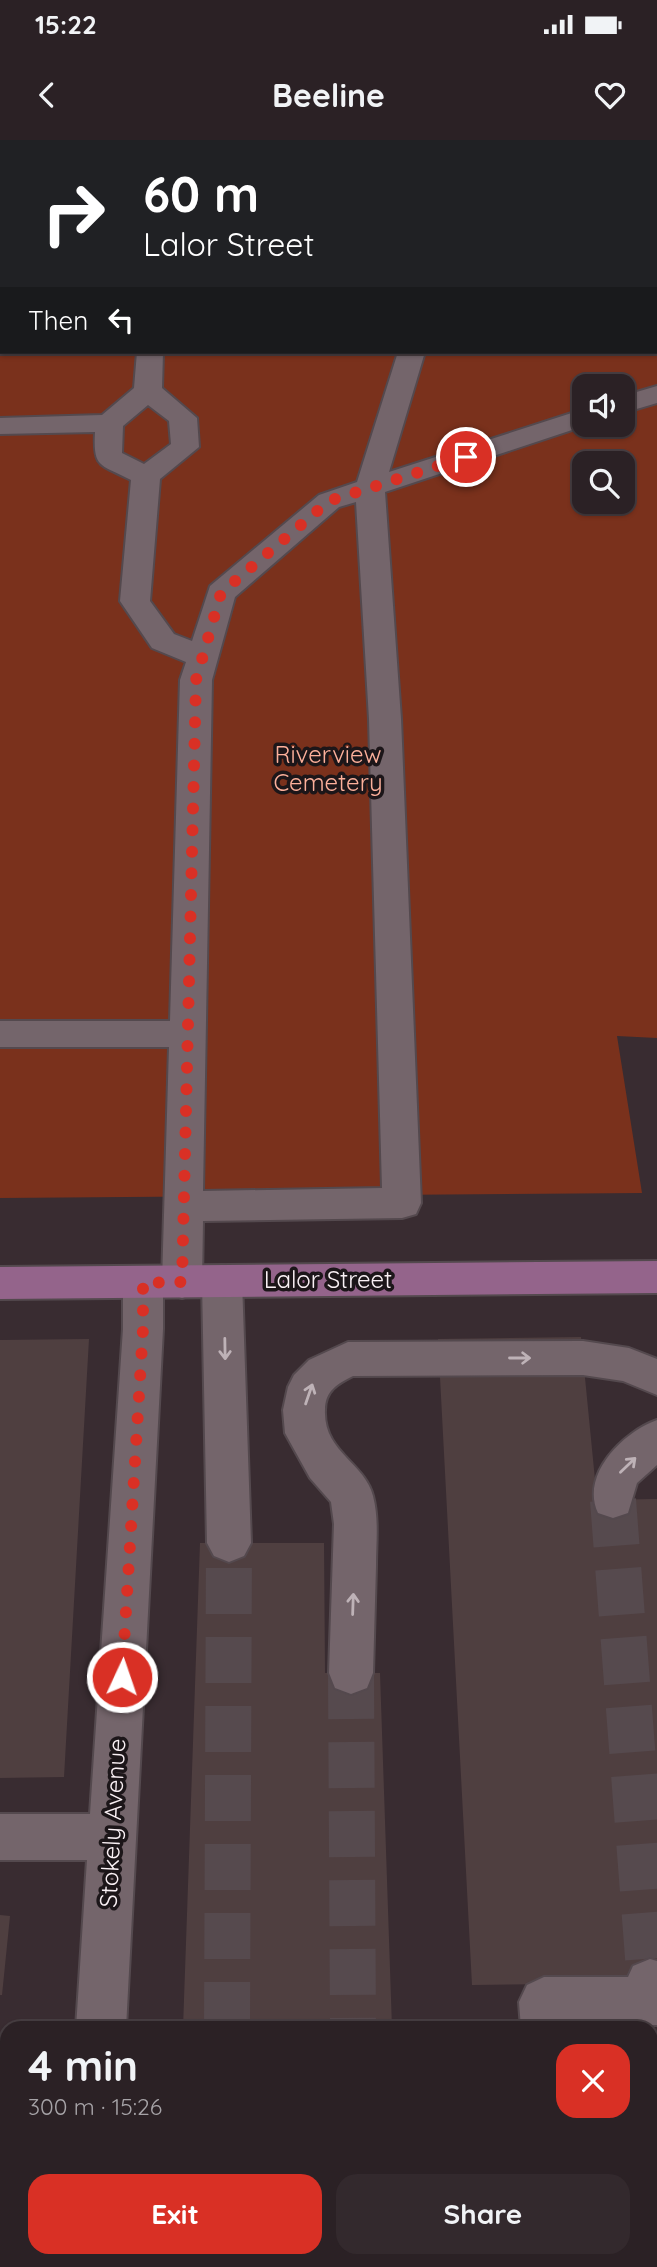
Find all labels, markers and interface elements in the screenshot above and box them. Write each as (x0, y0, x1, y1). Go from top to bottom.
text: 15:22 (35, 8, 97, 41)
text: Beeline (272, 75, 385, 115)
icon: back (28, 76, 66, 114)
icon: heart (591, 76, 629, 114)
text: 60 m (143, 163, 259, 224)
icon: right (28, 168, 119, 259)
text: Lalor Street (143, 224, 314, 264)
icon: left (102, 301, 140, 339)
text: Then (28, 304, 88, 337)
map controls (572, 374, 635, 514)
button: sound (572, 374, 635, 437)
pin (436, 427, 496, 487)
icon: arrive (447, 438, 485, 476)
button: search (572, 451, 635, 514)
park label: Riverview Cemetery (273, 739, 383, 797)
street label: Lalor Street (264, 1264, 392, 1294)
one-way arrow (218, 1337, 232, 1360)
one-way arrow (509, 1351, 532, 1365)
one-way arrow (303, 1383, 316, 1405)
one-way arrow (619, 1457, 636, 1474)
one-way arrow (347, 1593, 360, 1616)
position arrow (85, 1640, 159, 1714)
street label: Stokely Avenue (93, 1738, 131, 1908)
text: 4 min (28, 2039, 138, 2092)
button: close (556, 2044, 630, 2118)
text: 300 m · 15:26 (28, 2092, 162, 2121)
button: Exit (28, 2174, 322, 2254)
button: Share (336, 2174, 630, 2254)

